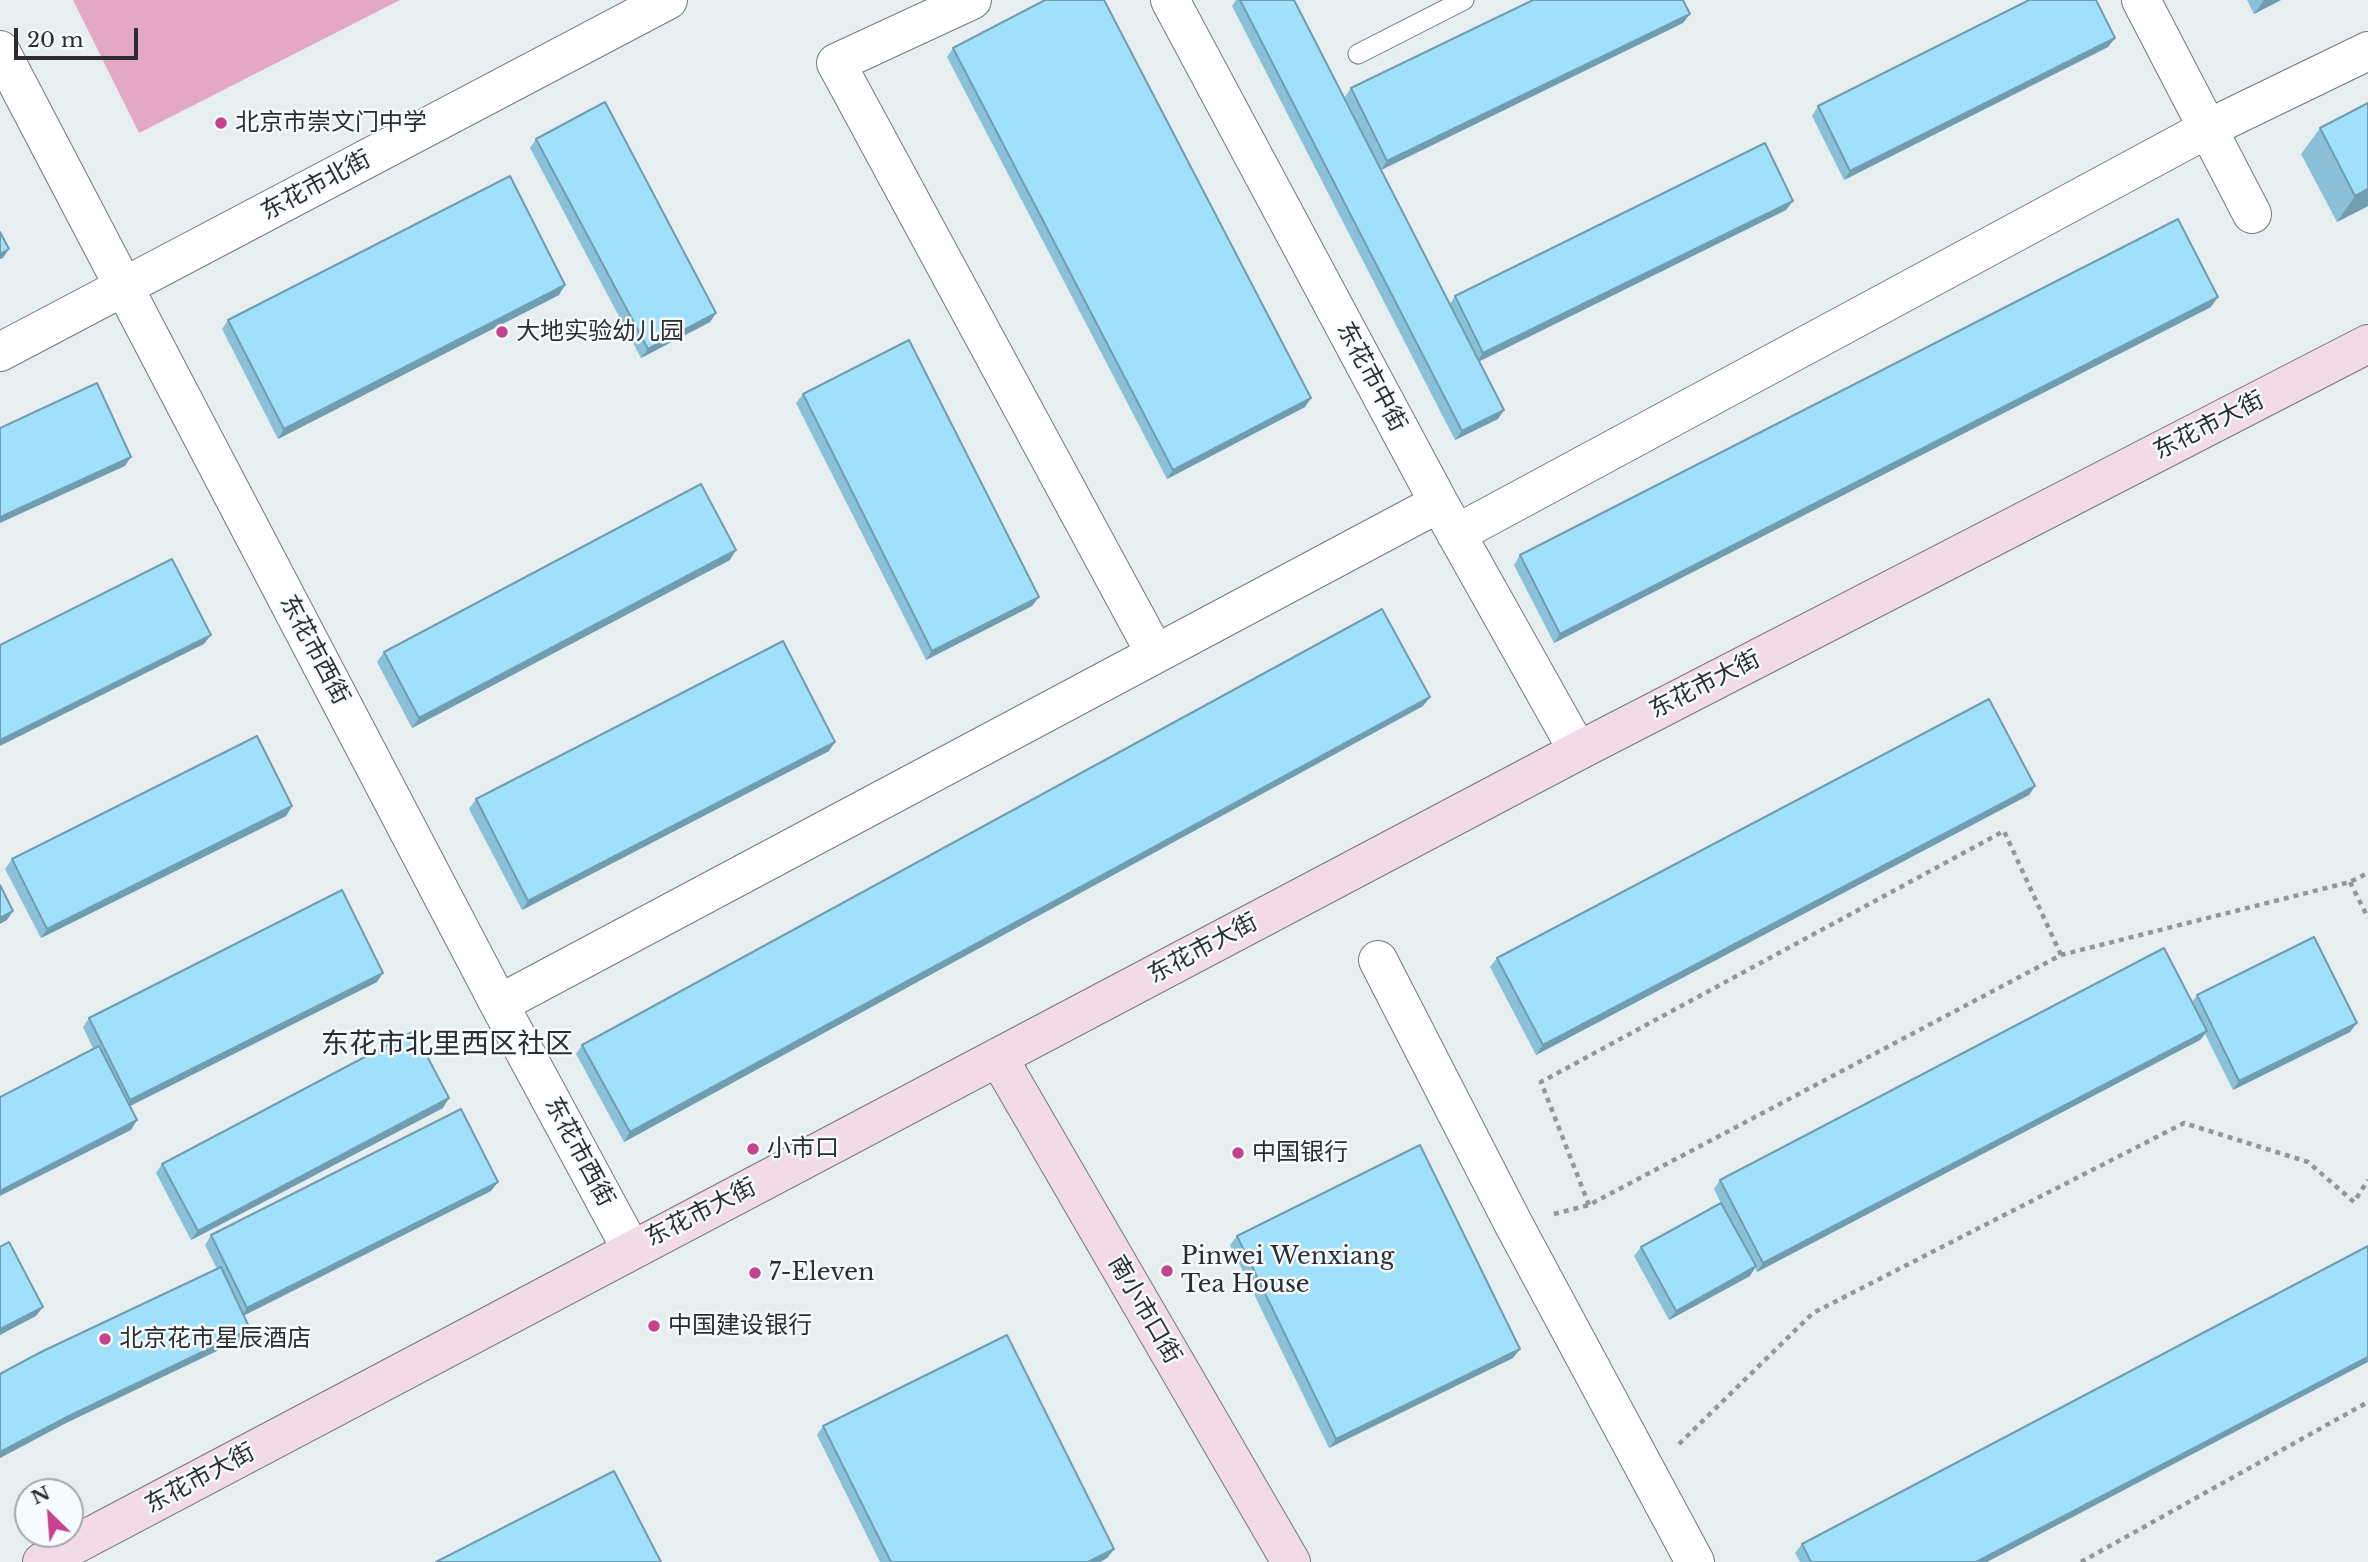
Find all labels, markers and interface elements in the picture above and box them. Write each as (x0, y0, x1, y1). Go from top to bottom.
scale bar (18, 14, 142, 58)
text: 20 m (27, 27, 84, 53)
place label: 北京市崇文门中学 (235, 109, 427, 137)
marker: 北京市崇文门中学 (213, 115, 229, 131)
street label: 东花市北街 (256, 145, 376, 227)
street label: 东花市中街 (1330, 317, 1412, 437)
place label: 大地实验幼儿园 (516, 318, 684, 346)
marker: 大地实验幼儿园 (494, 324, 510, 340)
street label: 东花市大街 (2149, 386, 2269, 466)
street label: 东花市西街 (273, 590, 355, 710)
street label: 东花市大街 (1645, 645, 1765, 725)
street label: 东花市大街 (1143, 908, 1263, 990)
district label: 东花市北里西区社区 (321, 1028, 573, 1062)
street label: 东花市西街 (538, 1092, 620, 1212)
place label: 小市口 (767, 1135, 839, 1163)
place label: 中国银行 (1252, 1139, 1348, 1167)
marker: 小市口 (745, 1141, 761, 1157)
marker: 中国银行 (1230, 1145, 1246, 1161)
street label: 东花市大街 (641, 1173, 761, 1253)
place label: Pinwei Wenxiang Tea House (1181, 1243, 1394, 1299)
street label: 南小市口街 (1102, 1251, 1186, 1369)
place label: 7-Eleven (769, 1259, 875, 1287)
marker: Pinwei Wenxiang Tea House (1159, 1263, 1175, 1279)
marker: 7-Eleven (747, 1265, 763, 1281)
place label: 中国建设银行 (668, 1312, 812, 1340)
marker: 中国建设银行 (646, 1318, 662, 1334)
place label: 北京花市星辰酒店 (119, 1325, 311, 1353)
marker: 北京花市星辰酒店 (97, 1331, 113, 1347)
street label: 东花市大街 (140, 1438, 260, 1520)
north arrow (14, 1478, 84, 1548)
text: N (28, 1481, 54, 1510)

